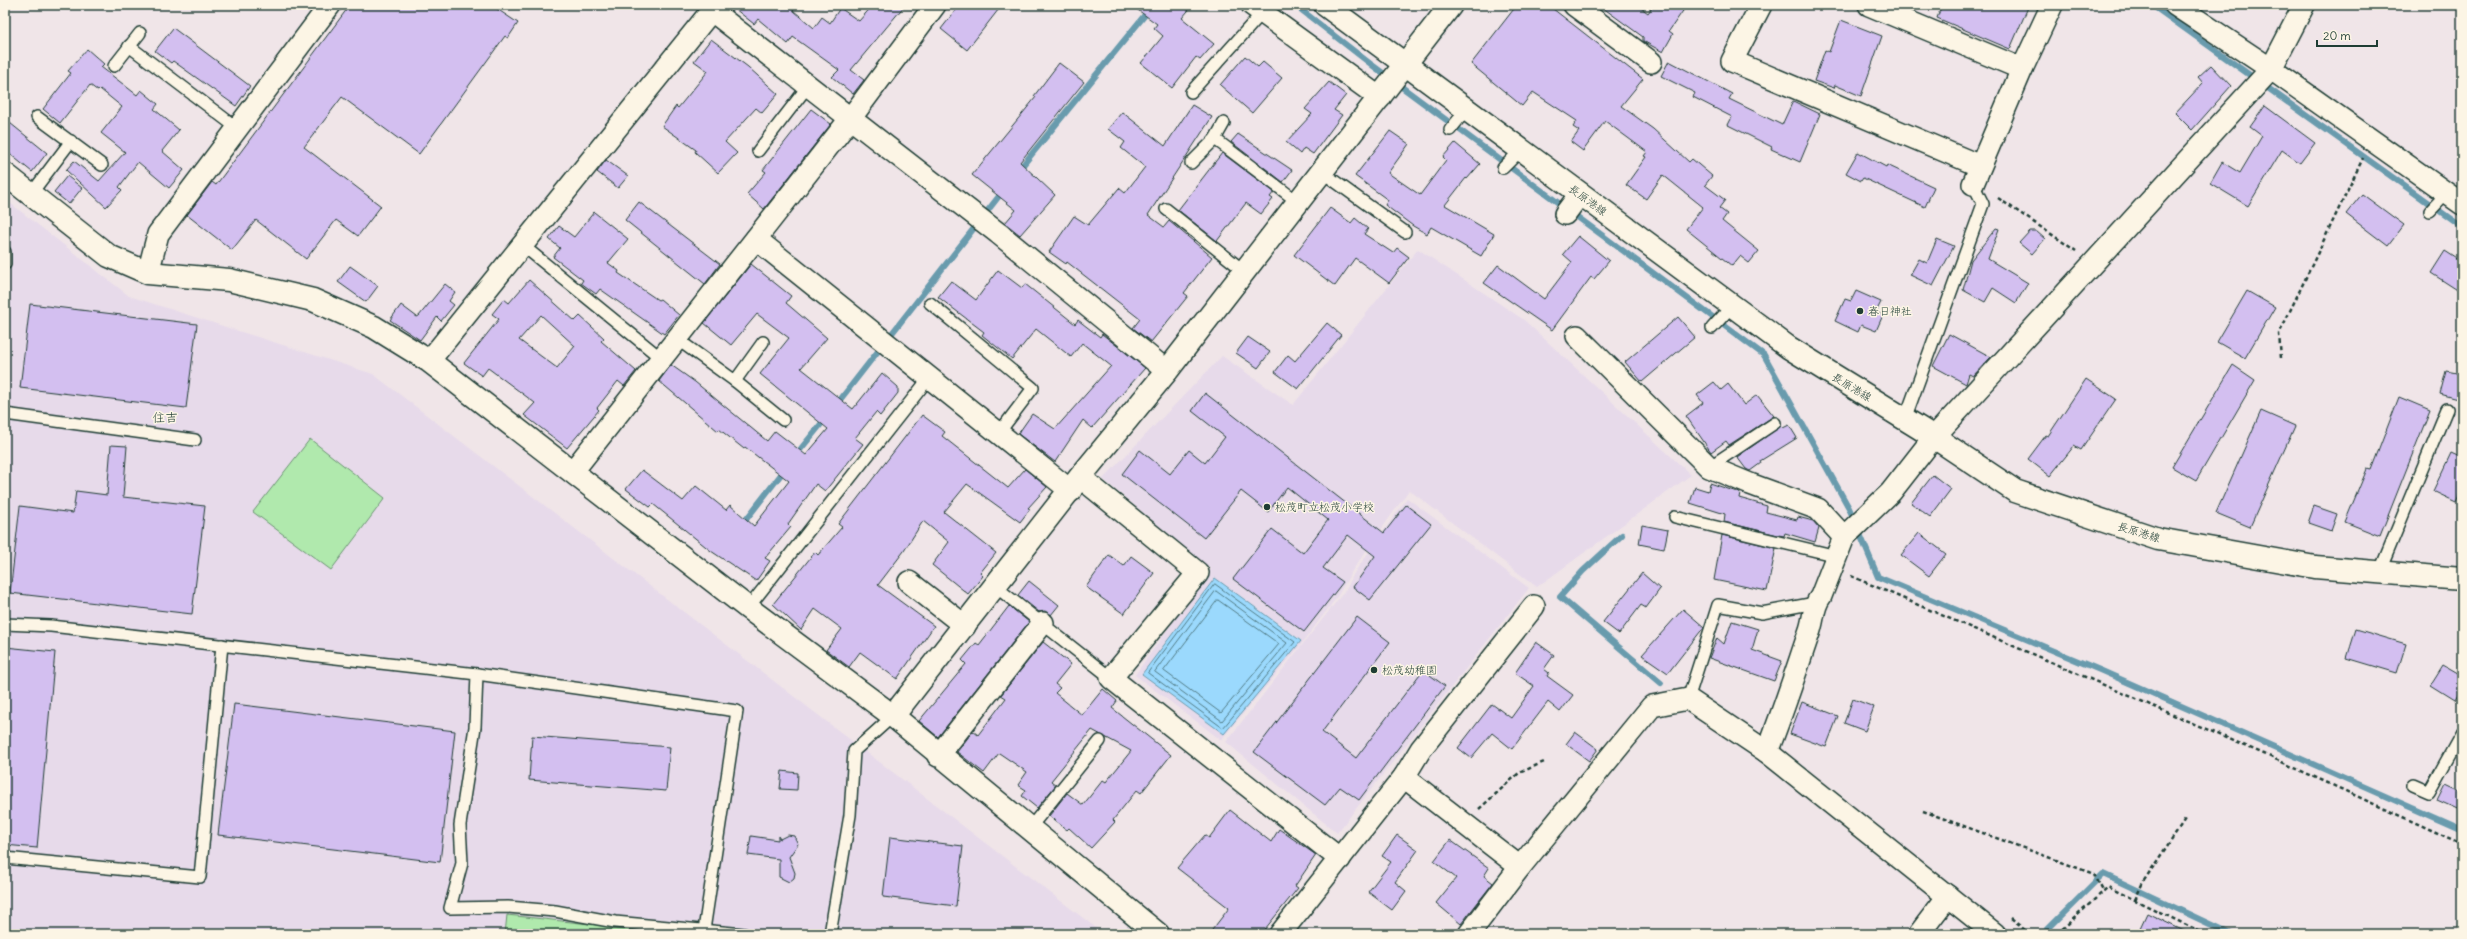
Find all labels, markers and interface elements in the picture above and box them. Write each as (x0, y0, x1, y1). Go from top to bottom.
scale bar (2317, 22, 2377, 48)
text: 20 m (2323, 28, 2351, 43)
street label: 長原港線 (1566, 181, 1610, 219)
place label: 春日神社 (1868, 304, 1912, 318)
marker: 春日神社 (1855, 306, 1865, 316)
street label: 長原港線 (1830, 370, 1874, 404)
district label: 住吉 (152, 409, 178, 426)
place label: 松茂町立松茂小学校 (1275, 500, 1374, 514)
marker: 松茂町立松茂小学校 (1262, 502, 1272, 512)
street label: 長原港線 (2116, 519, 2162, 545)
place label: 松茂幼稚園 (1382, 663, 1437, 677)
marker: 松茂幼稚園 (1369, 665, 1379, 675)

